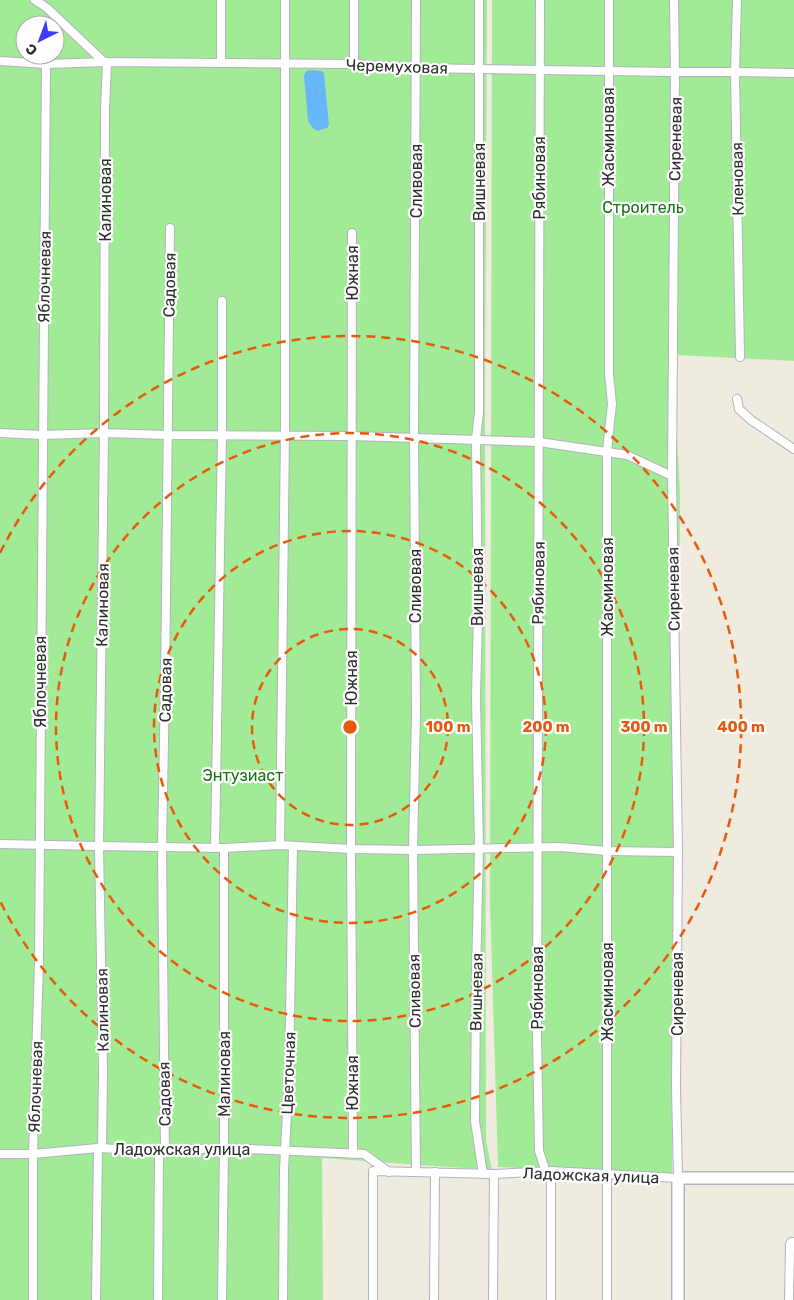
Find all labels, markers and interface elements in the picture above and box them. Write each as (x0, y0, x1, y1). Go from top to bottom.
north arrow (15, 15, 65, 65)
text: С (22, 40, 41, 59)
street label: Черемуховая (346, 55, 448, 78)
street label: Жасминовая (599, 87, 618, 187)
street label: Сиреневая (665, 97, 686, 181)
street label: Рябиновая (530, 136, 549, 220)
street label: Кленовая (727, 142, 748, 216)
street label: Вишневая (470, 143, 489, 221)
street label: Сливовая (407, 144, 426, 218)
street label: Калиновая (96, 158, 115, 242)
park label: Строитель (602, 198, 684, 217)
street label: Яблочневая (34, 231, 55, 323)
street label: Южная (343, 245, 362, 301)
street label: Садовая (159, 252, 180, 318)
street label: Жасминовая (598, 537, 617, 637)
street label: Рябиновая (528, 541, 549, 625)
street label: Сиреневая (663, 547, 684, 631)
street label: Вишневая (468, 548, 487, 626)
street label: Сливовая (406, 549, 425, 623)
street label: Калиновая (92, 563, 113, 647)
street label: Яблочневая (31, 636, 50, 728)
street label: Южная (342, 650, 361, 706)
street label: Садовая (155, 657, 176, 723)
centre of rings (341, 718, 359, 736)
text: 100 m (426, 718, 470, 736)
text: 200 m (522, 718, 570, 736)
text: 300 m (620, 718, 668, 736)
text: 400 m (717, 718, 765, 736)
park label: Энтузиаст (203, 766, 283, 785)
street label: Жасминовая (598, 942, 617, 1042)
street label: Рябиновая (528, 946, 547, 1030)
street label: Сиреневая (668, 952, 687, 1036)
street label: Вишневая (466, 953, 487, 1031)
street label: Сливовая (404, 954, 425, 1028)
street label: Калиновая (92, 968, 113, 1052)
street label: Малиновая (215, 1031, 234, 1117)
street label: Цветочная (278, 1031, 299, 1115)
street label: Яблочневая (24, 1041, 47, 1134)
street label: Южная (343, 1055, 362, 1111)
street label: Садовая (154, 1061, 175, 1127)
street label: Ладожская улица (114, 1140, 250, 1159)
street label: Ладожская улица (522, 1164, 660, 1187)

